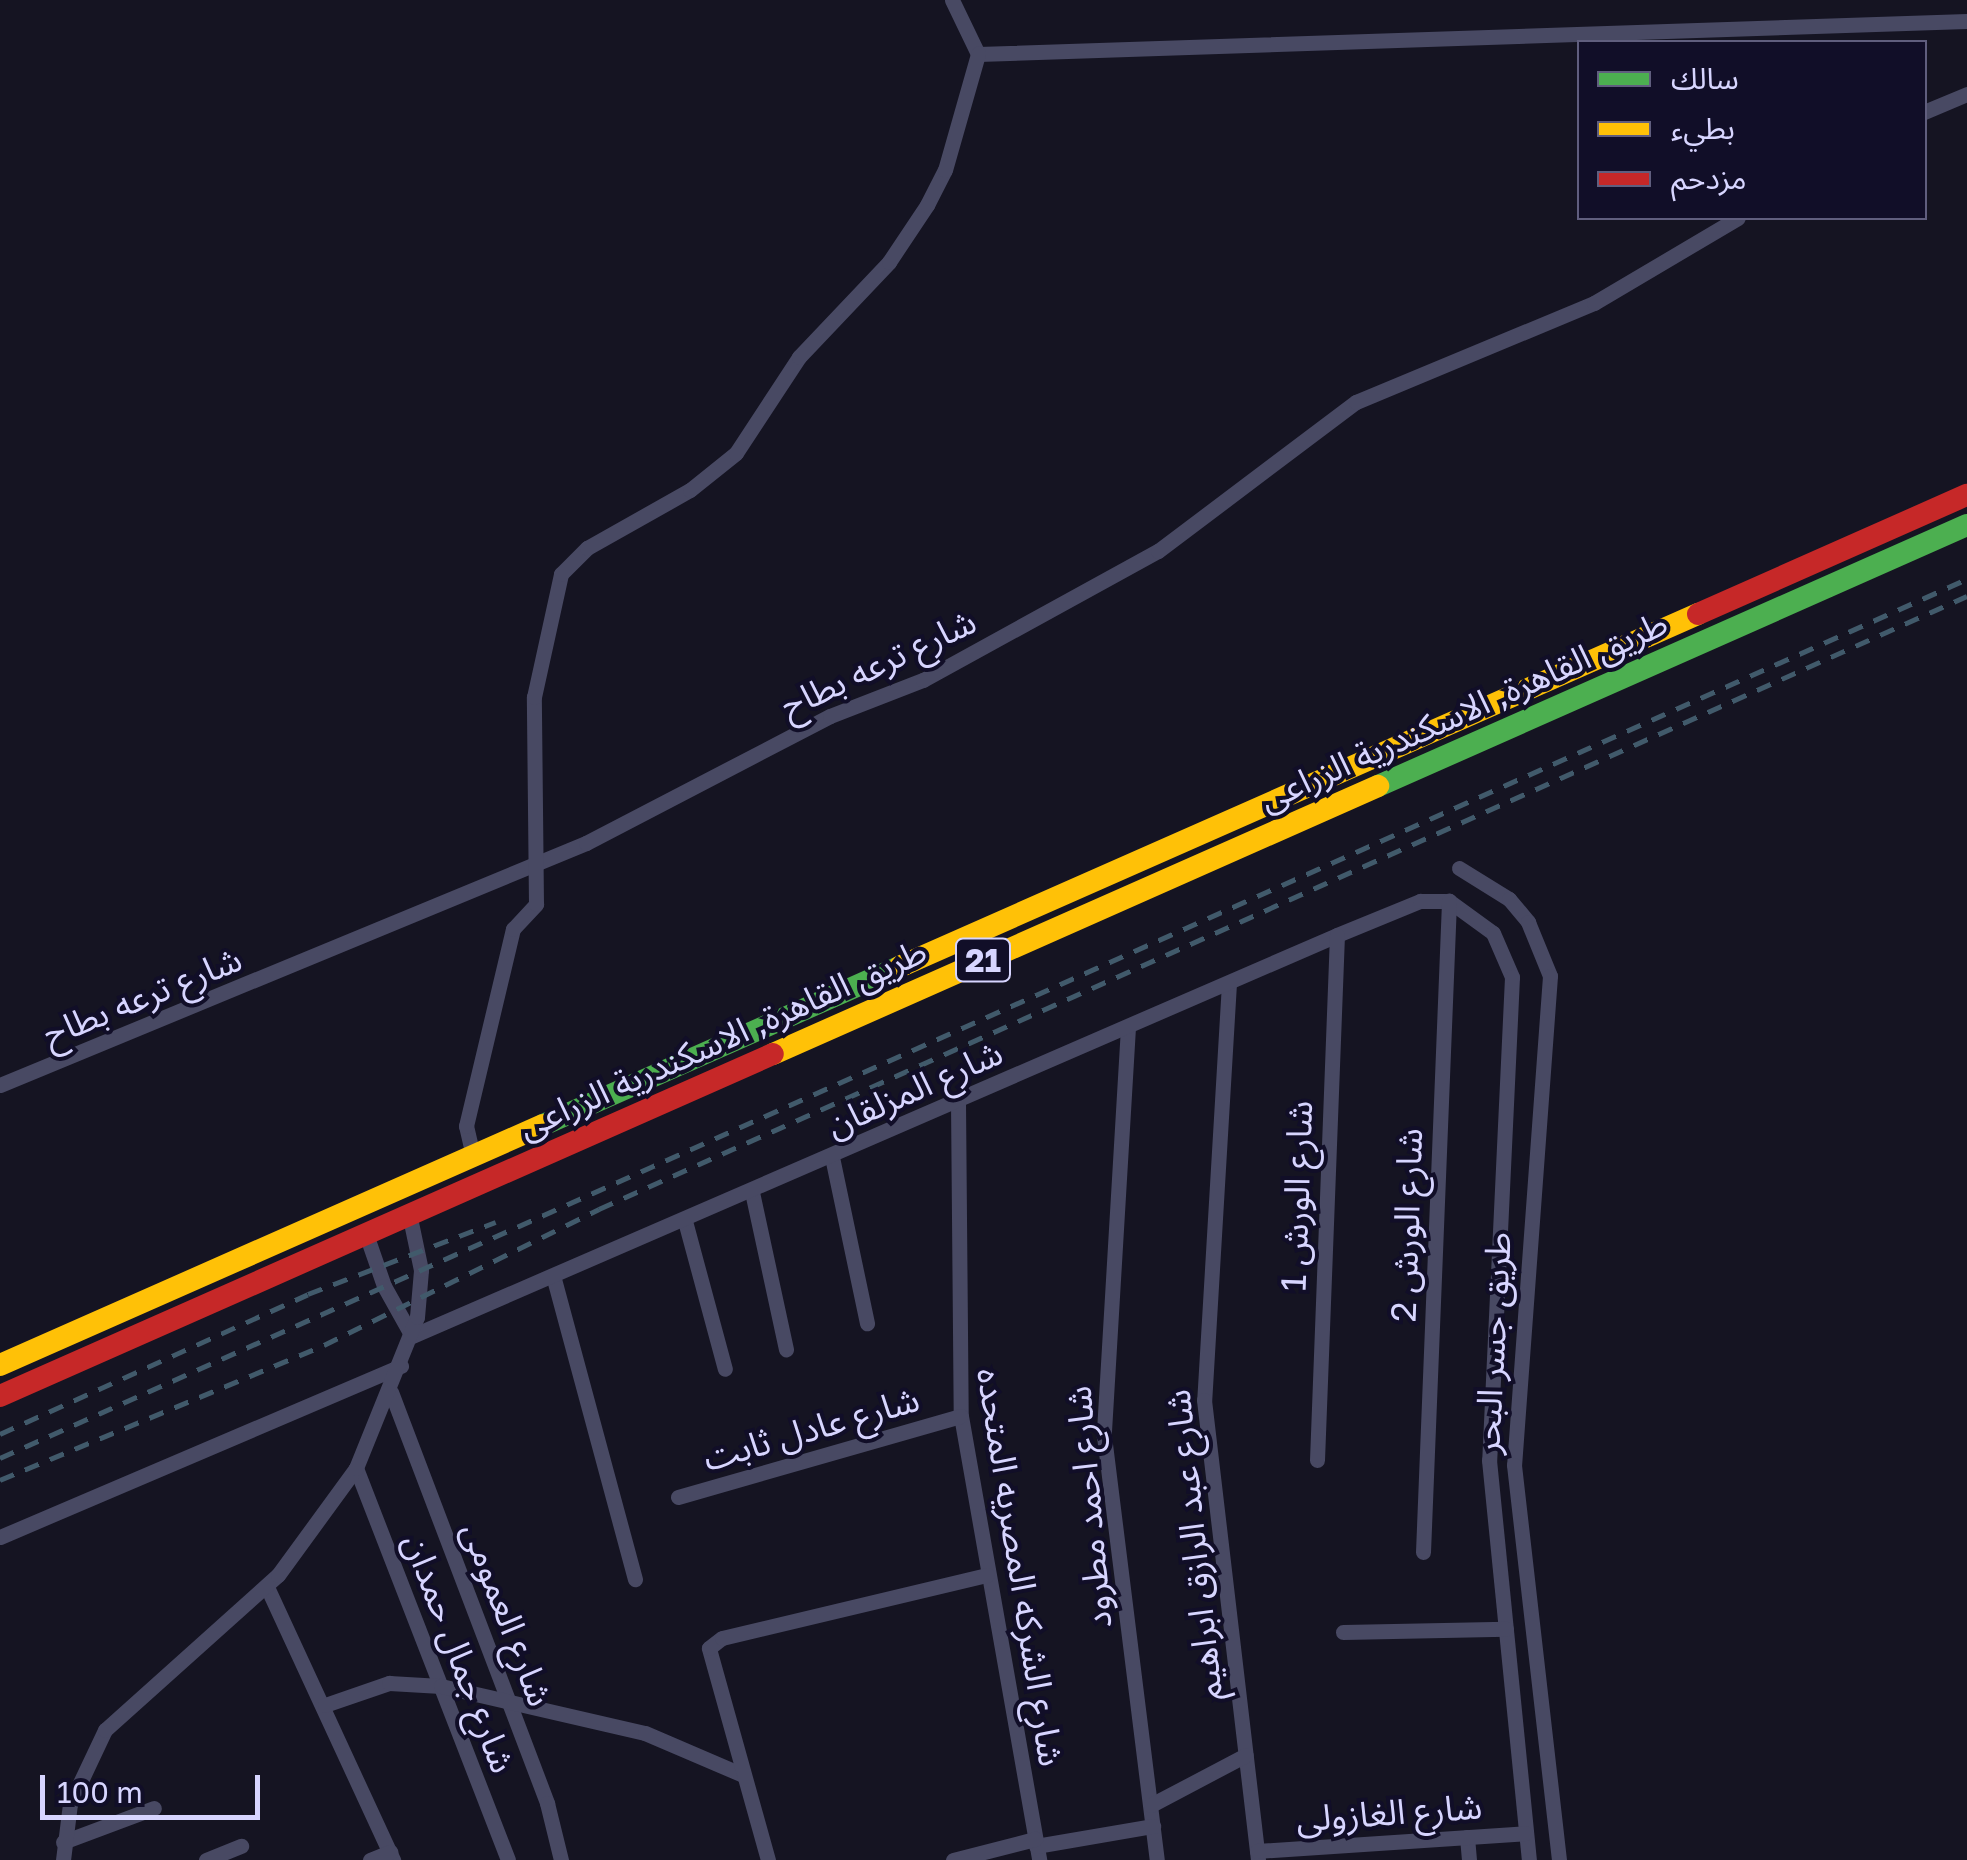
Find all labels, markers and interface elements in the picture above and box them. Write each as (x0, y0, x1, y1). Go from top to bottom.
legend (1577, 40, 1927, 220)
text: سالك (1671, 60, 1739, 96)
text: بطيء (1671, 110, 1735, 146)
text: مزدحم (1671, 160, 1747, 196)
street label: شارع ترعه بطاح (774, 599, 982, 727)
street label: طريق القاهرة, الاسكندرية الزراعى (1252, 601, 1674, 819)
street label: طريق القاهرة, الاسكندرية الزراعى (511, 929, 933, 1147)
road number: 21 (953, 933, 1013, 987)
street label: شارع ترعه بطاح (37, 937, 247, 1055)
street label: شارع المزلقان (819, 1031, 1009, 1145)
street label: شارع الورش 1 (1272, 1100, 1320, 1292)
street label: شارع الورش 2 (1382, 1127, 1430, 1323)
street label: طريق جسر البحر (1465, 1231, 1519, 1455)
street label: شارع الشركه المصريه المتحده (969, 1365, 1073, 1769)
street label: شارع عادل ثابت (698, 1377, 924, 1479)
street label: شارع احمد مطرود (1056, 1384, 1120, 1630)
street label: شارع عبد الرازق ابراهيم (1156, 1388, 1230, 1702)
street label: شارع العمومى (454, 1516, 562, 1712)
street label: شارع جمال حمدان (395, 1527, 525, 1779)
scale bar (45, 1755, 265, 1817)
text: 100 m (57, 1774, 143, 1810)
street label: شارع الغازولى (1295, 1785, 1483, 1839)

